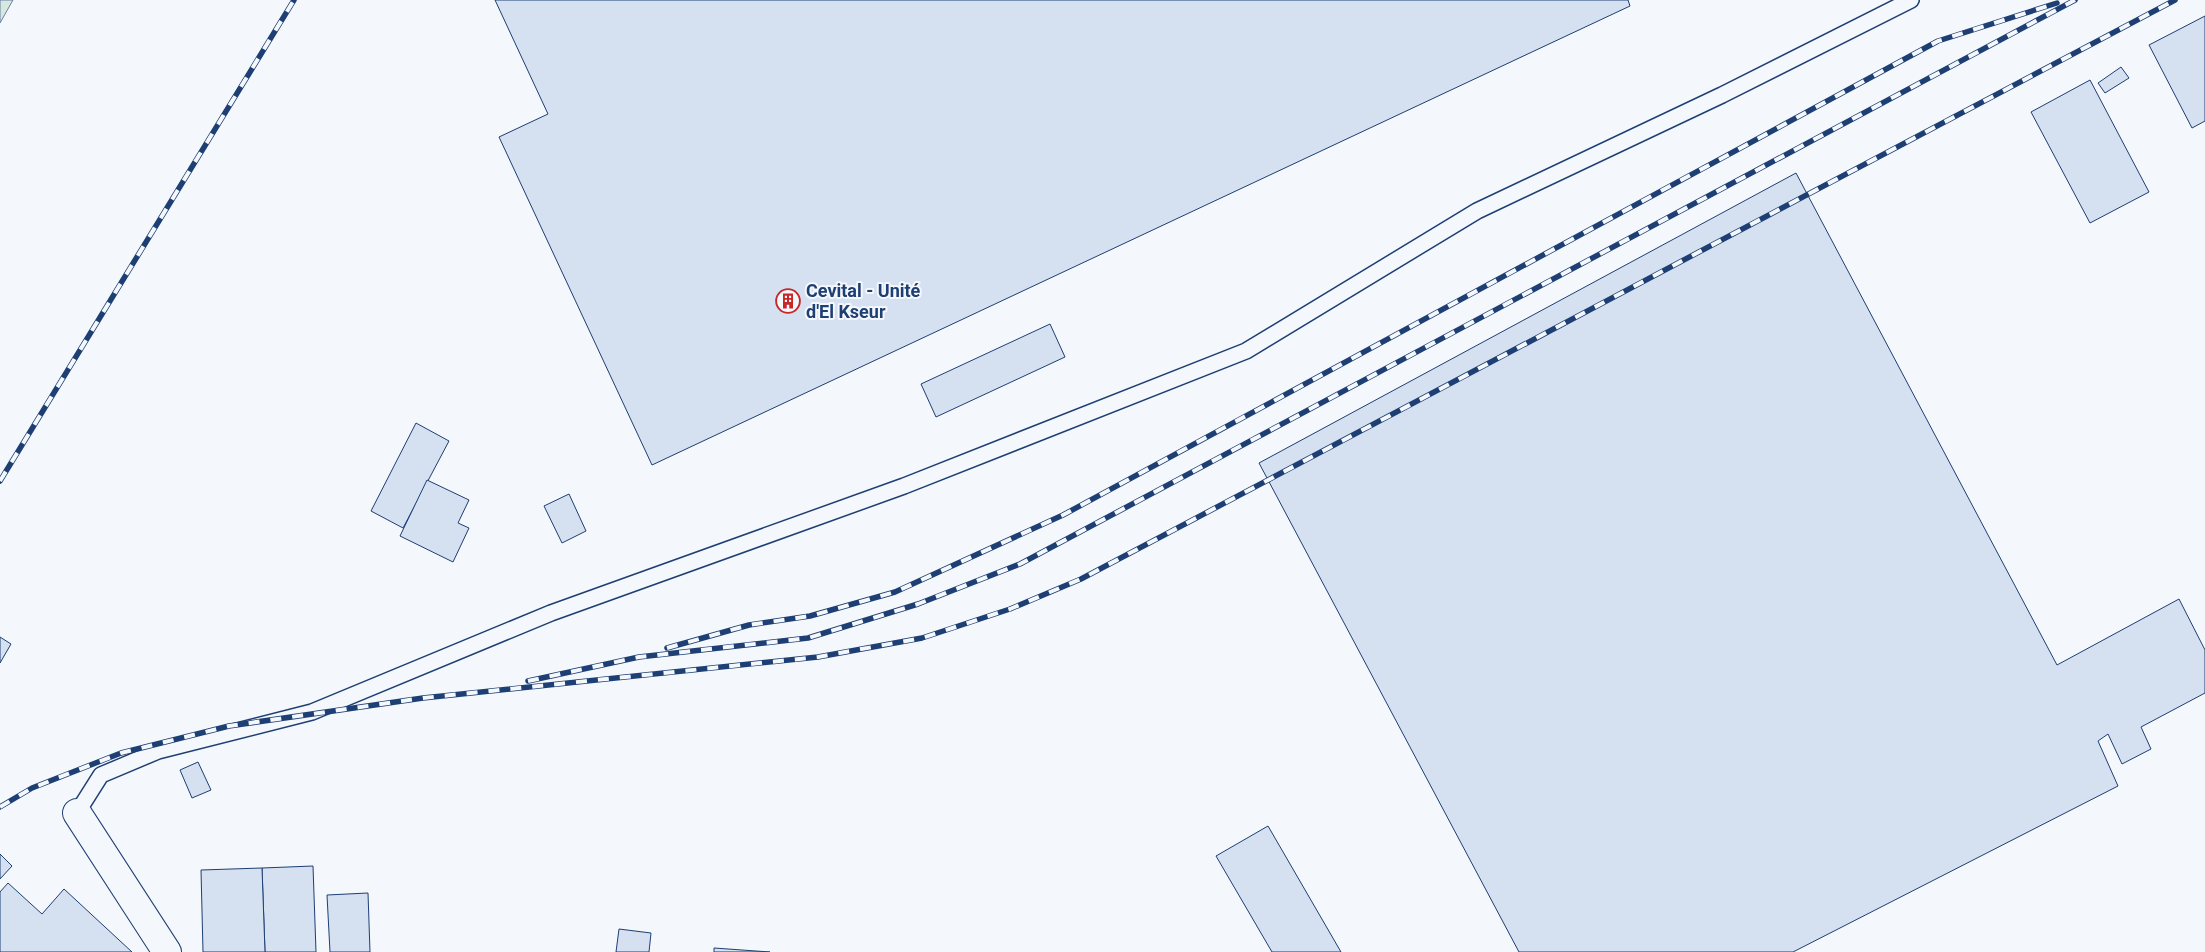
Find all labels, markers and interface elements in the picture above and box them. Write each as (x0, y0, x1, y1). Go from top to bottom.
place label: Cevital - Unité d'El Kseur (806, 280, 921, 322)
building icon: Cevital - Unité d'El Kseur (775, 288, 801, 314)

